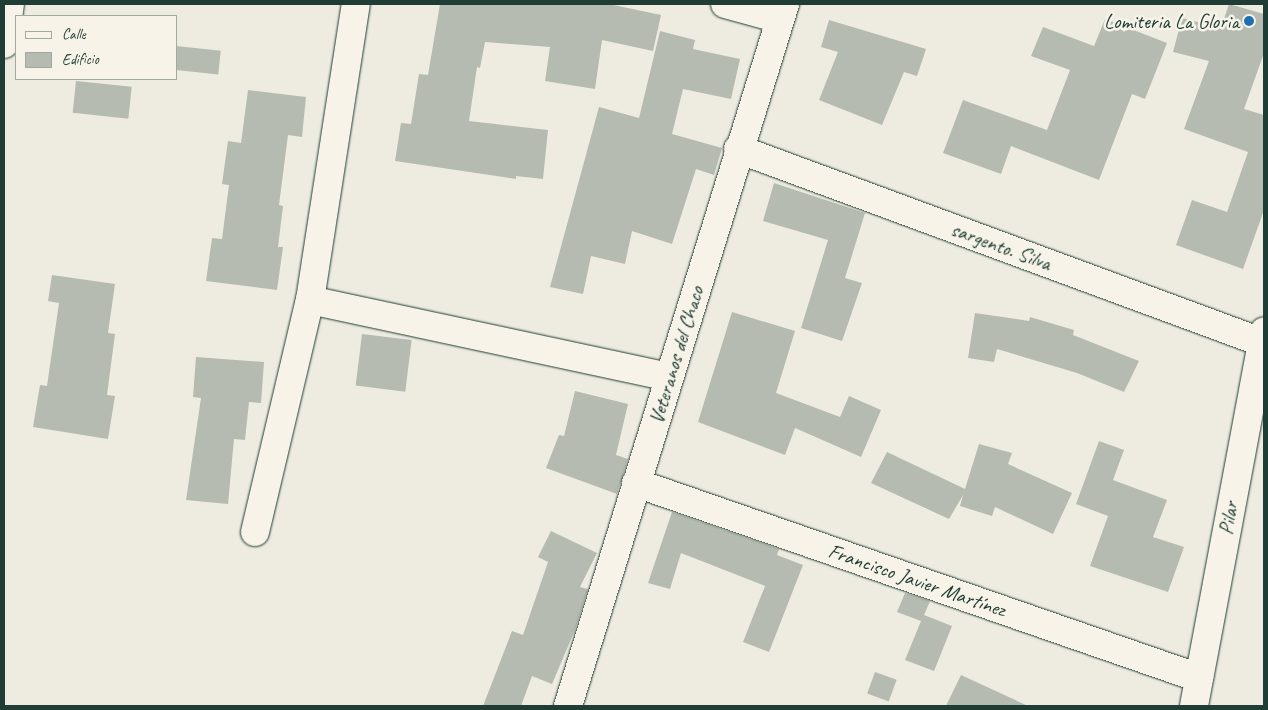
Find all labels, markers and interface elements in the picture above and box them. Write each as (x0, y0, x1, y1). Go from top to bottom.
place label: Lomiteria La Gloria (1103, 8, 1239, 34)
legend (15, 15, 178, 80)
marker: Lomiteria La Gloria (1243, 15, 1255, 27)
text: Calle (62, 25, 86, 44)
text: Edificio (62, 50, 99, 69)
street label: sargento. Silva (947, 216, 1055, 276)
street label: Veteranos del Chaco (643, 283, 709, 427)
street label: Pilar (1213, 499, 1243, 537)
street label: Francisco Javier Martínez (825, 538, 1009, 622)

